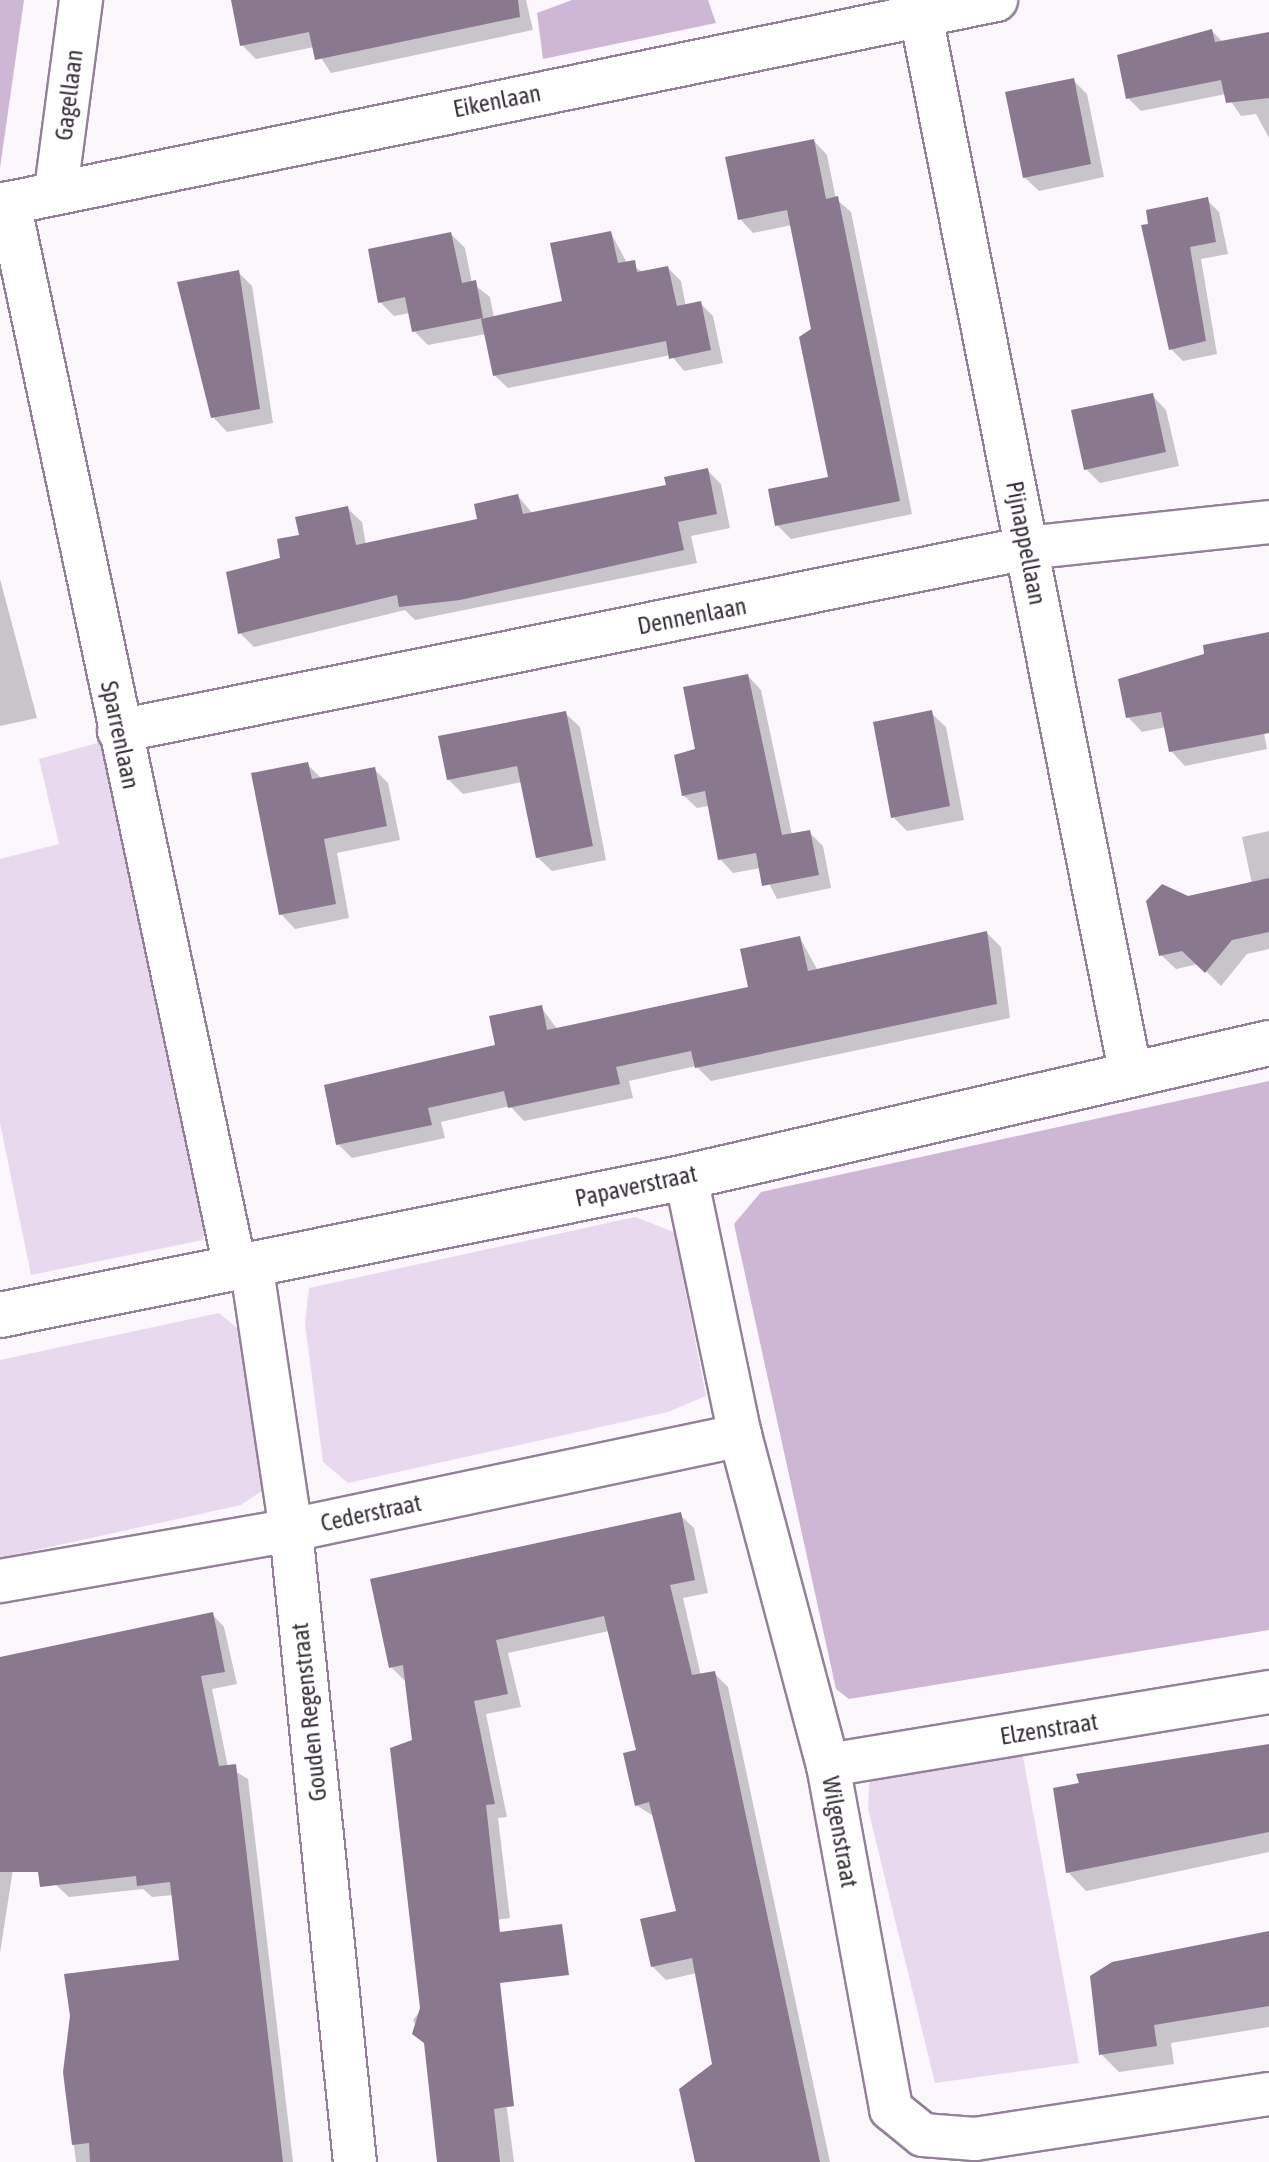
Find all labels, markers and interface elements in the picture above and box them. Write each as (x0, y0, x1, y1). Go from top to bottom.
street label: Gagellaan (49, 48, 89, 142)
street label: Eikenlaan (451, 78, 543, 124)
street label: Pijnappellaan (1000, 479, 1052, 607)
street label: Dennenlaan (635, 591, 749, 641)
street label: Sparrenlaan (95, 678, 145, 792)
street label: Papaverstraat (572, 1159, 700, 1213)
street label: Cederstraat (318, 1488, 424, 1538)
street label: Gouden Regenstraat (285, 1621, 333, 1803)
street label: Elzenstraat (998, 1707, 1100, 1751)
street label: Wilgenstraat (816, 1774, 864, 1890)

